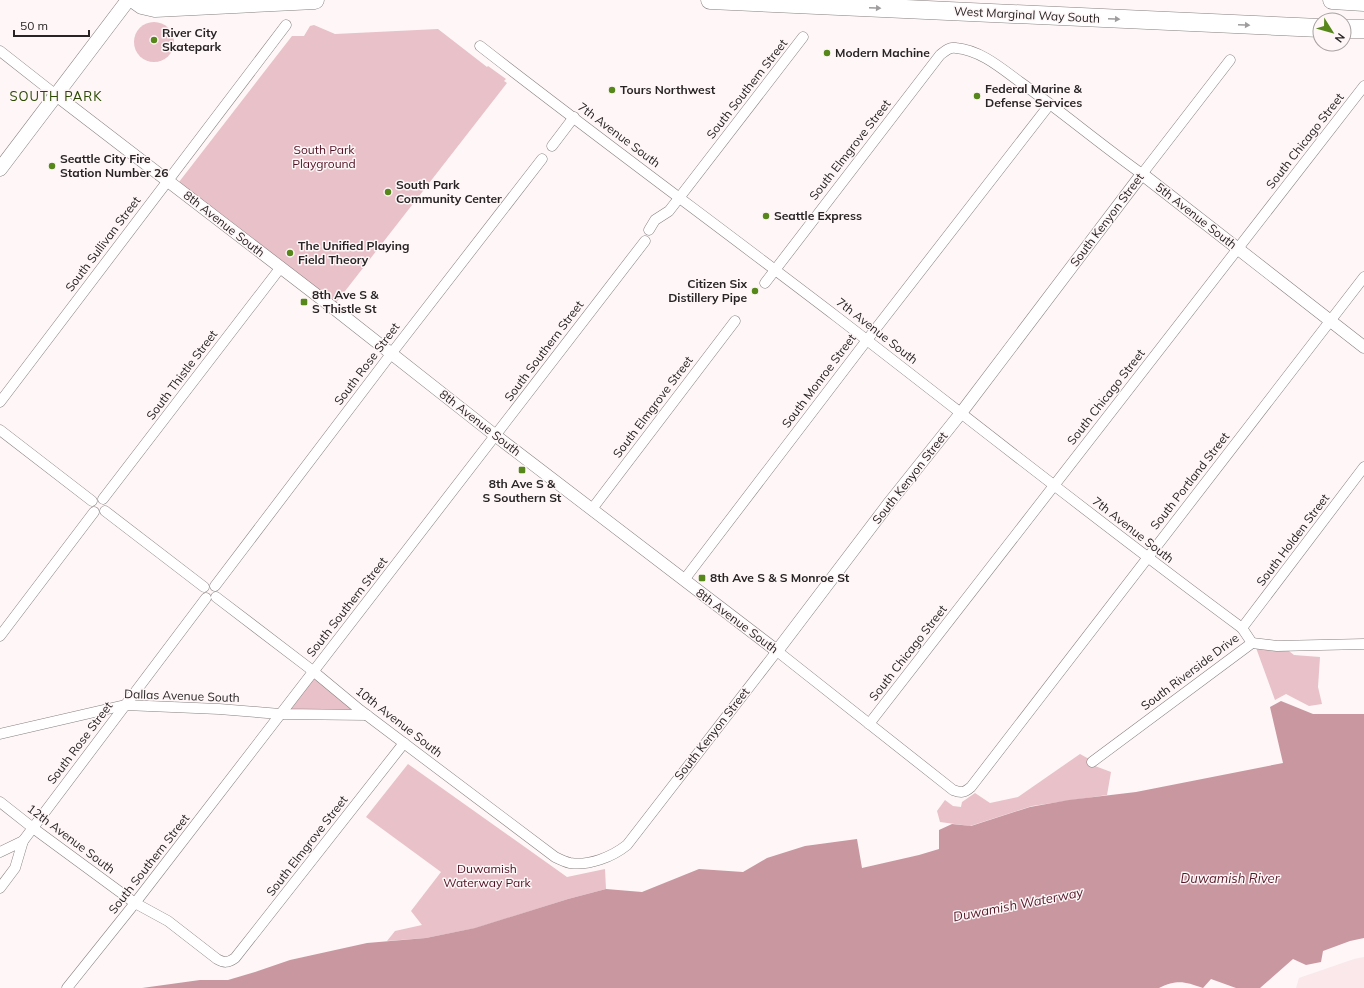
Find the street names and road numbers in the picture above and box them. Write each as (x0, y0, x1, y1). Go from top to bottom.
street label: West Marginal Way South (954, 3, 1100, 26)
street label: South Southern Street (703, 36, 790, 142)
street label: South Chicago Street (1263, 90, 1347, 191)
street label: South Elmgrove Street (806, 96, 894, 203)
street label: 7th Avenue South (575, 99, 663, 170)
street label: South Kenyon Street (1067, 170, 1147, 269)
street label: 5th Avenue South (1153, 179, 1240, 252)
street label: 8th Avenue South (181, 187, 268, 260)
street label: South Sullivan Street (62, 193, 143, 294)
street label: 7th Avenue South (834, 294, 921, 367)
street label: South Southern Street (501, 297, 586, 404)
street label: South Rose Street (331, 319, 403, 408)
street label: South Thistle Street (143, 327, 220, 423)
street label: South Monroe Street (778, 331, 859, 431)
street label: South Chicago Street (1064, 346, 1148, 447)
street label: South Elmgrove Street (609, 353, 696, 461)
street label: 8th Avenue South (437, 386, 524, 459)
street label: South Kenyon Street (869, 429, 950, 527)
street label: South Portland Street (1147, 429, 1232, 532)
street label: South Holden Street (1253, 491, 1332, 589)
street label: 7th Avenue South (1090, 493, 1177, 566)
street label: South Southern Street (303, 554, 390, 660)
street label: 8th Avenue South (693, 585, 781, 656)
street label: South Chicago Street (866, 602, 950, 703)
street label: South Riverside Drive (1138, 630, 1242, 713)
street label: 10th Avenue South (353, 683, 446, 760)
street label: South Kenyon Street (671, 685, 752, 783)
street label: Dallas Avenue South (124, 686, 240, 705)
street label: South Rose Street (44, 698, 116, 787)
street label: South Elmgrove Street (263, 792, 351, 899)
street label: 12th Avenue South (24, 801, 118, 877)
street label: South Southern Street (105, 811, 192, 917)

